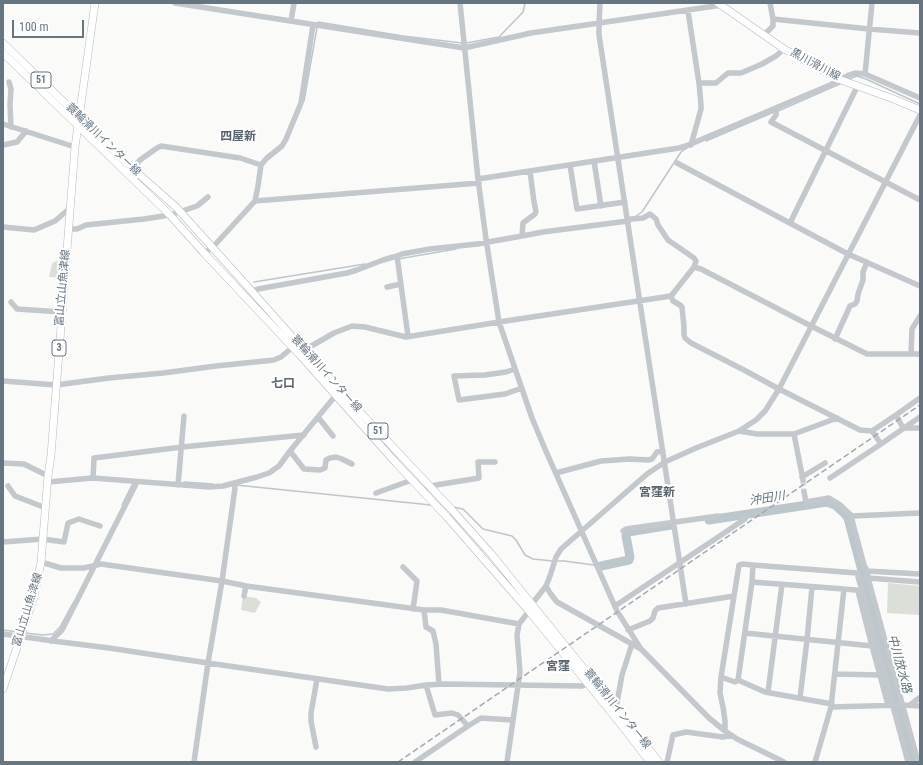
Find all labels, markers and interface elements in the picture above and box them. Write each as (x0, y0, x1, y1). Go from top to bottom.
scale bar (14, 12, 86, 38)
text: 100 m (19, 20, 49, 34)
street label: 黒川滑川線 (788, 46, 842, 84)
road number: 51 (31, 72, 51, 88)
street label: 蓑輪滑川インター線 (63, 101, 143, 179)
district label: 四屋新 (220, 130, 256, 144)
street label: 富山立山魚津線 (53, 249, 73, 327)
street label: 蓑輪滑川インター線 (288, 333, 364, 415)
road number: 3 (52, 340, 66, 356)
district label: 七口 (271, 377, 295, 391)
road number: 51 (368, 423, 388, 439)
district label: 宮窪新 (639, 486, 675, 500)
water label: 沖田川 (748, 489, 786, 509)
street label: 富山立山魚津線 (10, 571, 46, 649)
water label: 中川放水路 (884, 633, 914, 695)
district label: 宮窪 (546, 660, 570, 674)
street label: 蓑輪滑川インター線 (581, 666, 653, 752)

